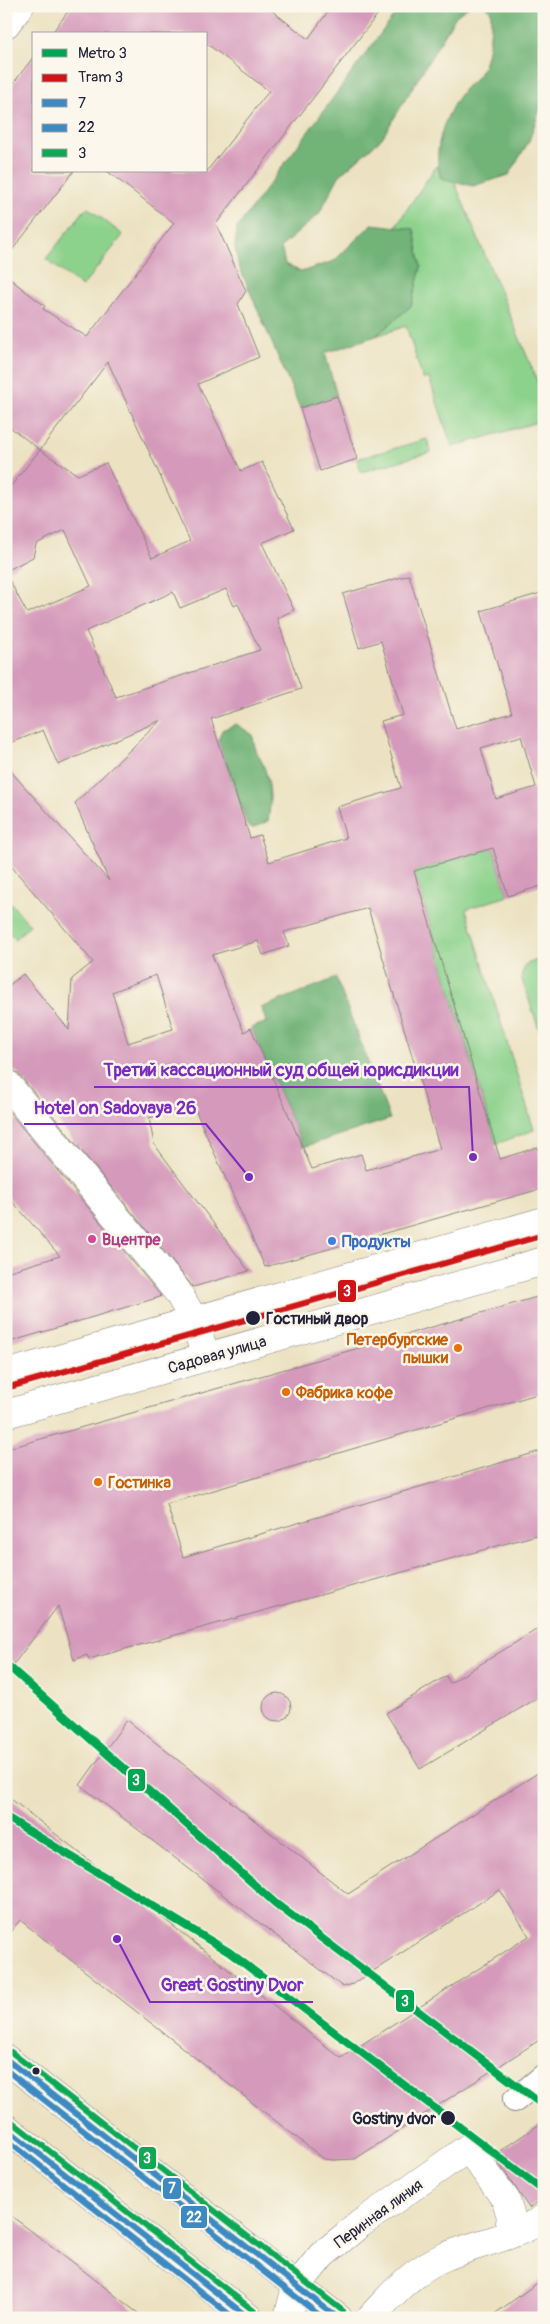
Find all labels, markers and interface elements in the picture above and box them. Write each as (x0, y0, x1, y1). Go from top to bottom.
legend (32, 32, 208, 172)
text: Metro 3 (78, 44, 127, 63)
text: Tram 3 (78, 68, 123, 87)
text: 7 (78, 94, 86, 113)
text: 22 (78, 118, 95, 137)
text: 3 (78, 144, 86, 163)
callout: Третий кассационный суд общей юрисдикции (94, 1054, 469, 1087)
text: Третий кассационный суд общей юрисдикции (103, 1059, 458, 1082)
callout: Hotel on Sadovaya 26 (24, 1091, 206, 1124)
text: Hotel on Sadovaya 26 (34, 1097, 196, 1120)
place label: Вцентре (102, 1230, 162, 1250)
place label: Продукты (342, 1232, 411, 1252)
marker: Вцентре (86, 1233, 98, 1245)
marker: Продукты (326, 1235, 338, 1247)
line badge: 3 (337, 1279, 357, 1303)
text: 3 (343, 1283, 351, 1300)
marker: Гостиный двор (244, 1309, 262, 1327)
place label: Гостиный двор (266, 1309, 369, 1329)
place label: Петербургские пышки (347, 1330, 449, 1368)
street label: Садовая улица (166, 1331, 269, 1379)
marker: Петербургские пышки (452, 1342, 464, 1354)
place label: Фабрика кофе (295, 1383, 394, 1403)
marker: Фабрика кофе (280, 1386, 292, 1398)
place label: Гостинка (108, 1473, 171, 1493)
marker: Гостинка (92, 1476, 104, 1488)
line badge: 3 (127, 1768, 146, 1792)
text: 3 (132, 1772, 140, 1789)
callout: Great Gostiny Dvor (150, 1969, 313, 2002)
text: Great Gostiny Dvor (161, 1974, 304, 1997)
line badge: 3 (395, 1989, 415, 2013)
text: 3 (401, 1993, 409, 2010)
unlabelled marker (31, 2066, 41, 2076)
place label: Gostiny dvor (352, 2109, 436, 2129)
marker: Gostiny dvor (439, 2109, 457, 2127)
line badge: 3 (138, 2146, 157, 2170)
text: 3 (143, 2150, 151, 2167)
street label: Перинная линия (330, 2175, 427, 2253)
line badge: 7 (162, 2177, 182, 2200)
text: 7 (168, 2180, 176, 2197)
line badge: 22 (180, 2205, 208, 2229)
text: 22 (186, 2209, 202, 2226)

